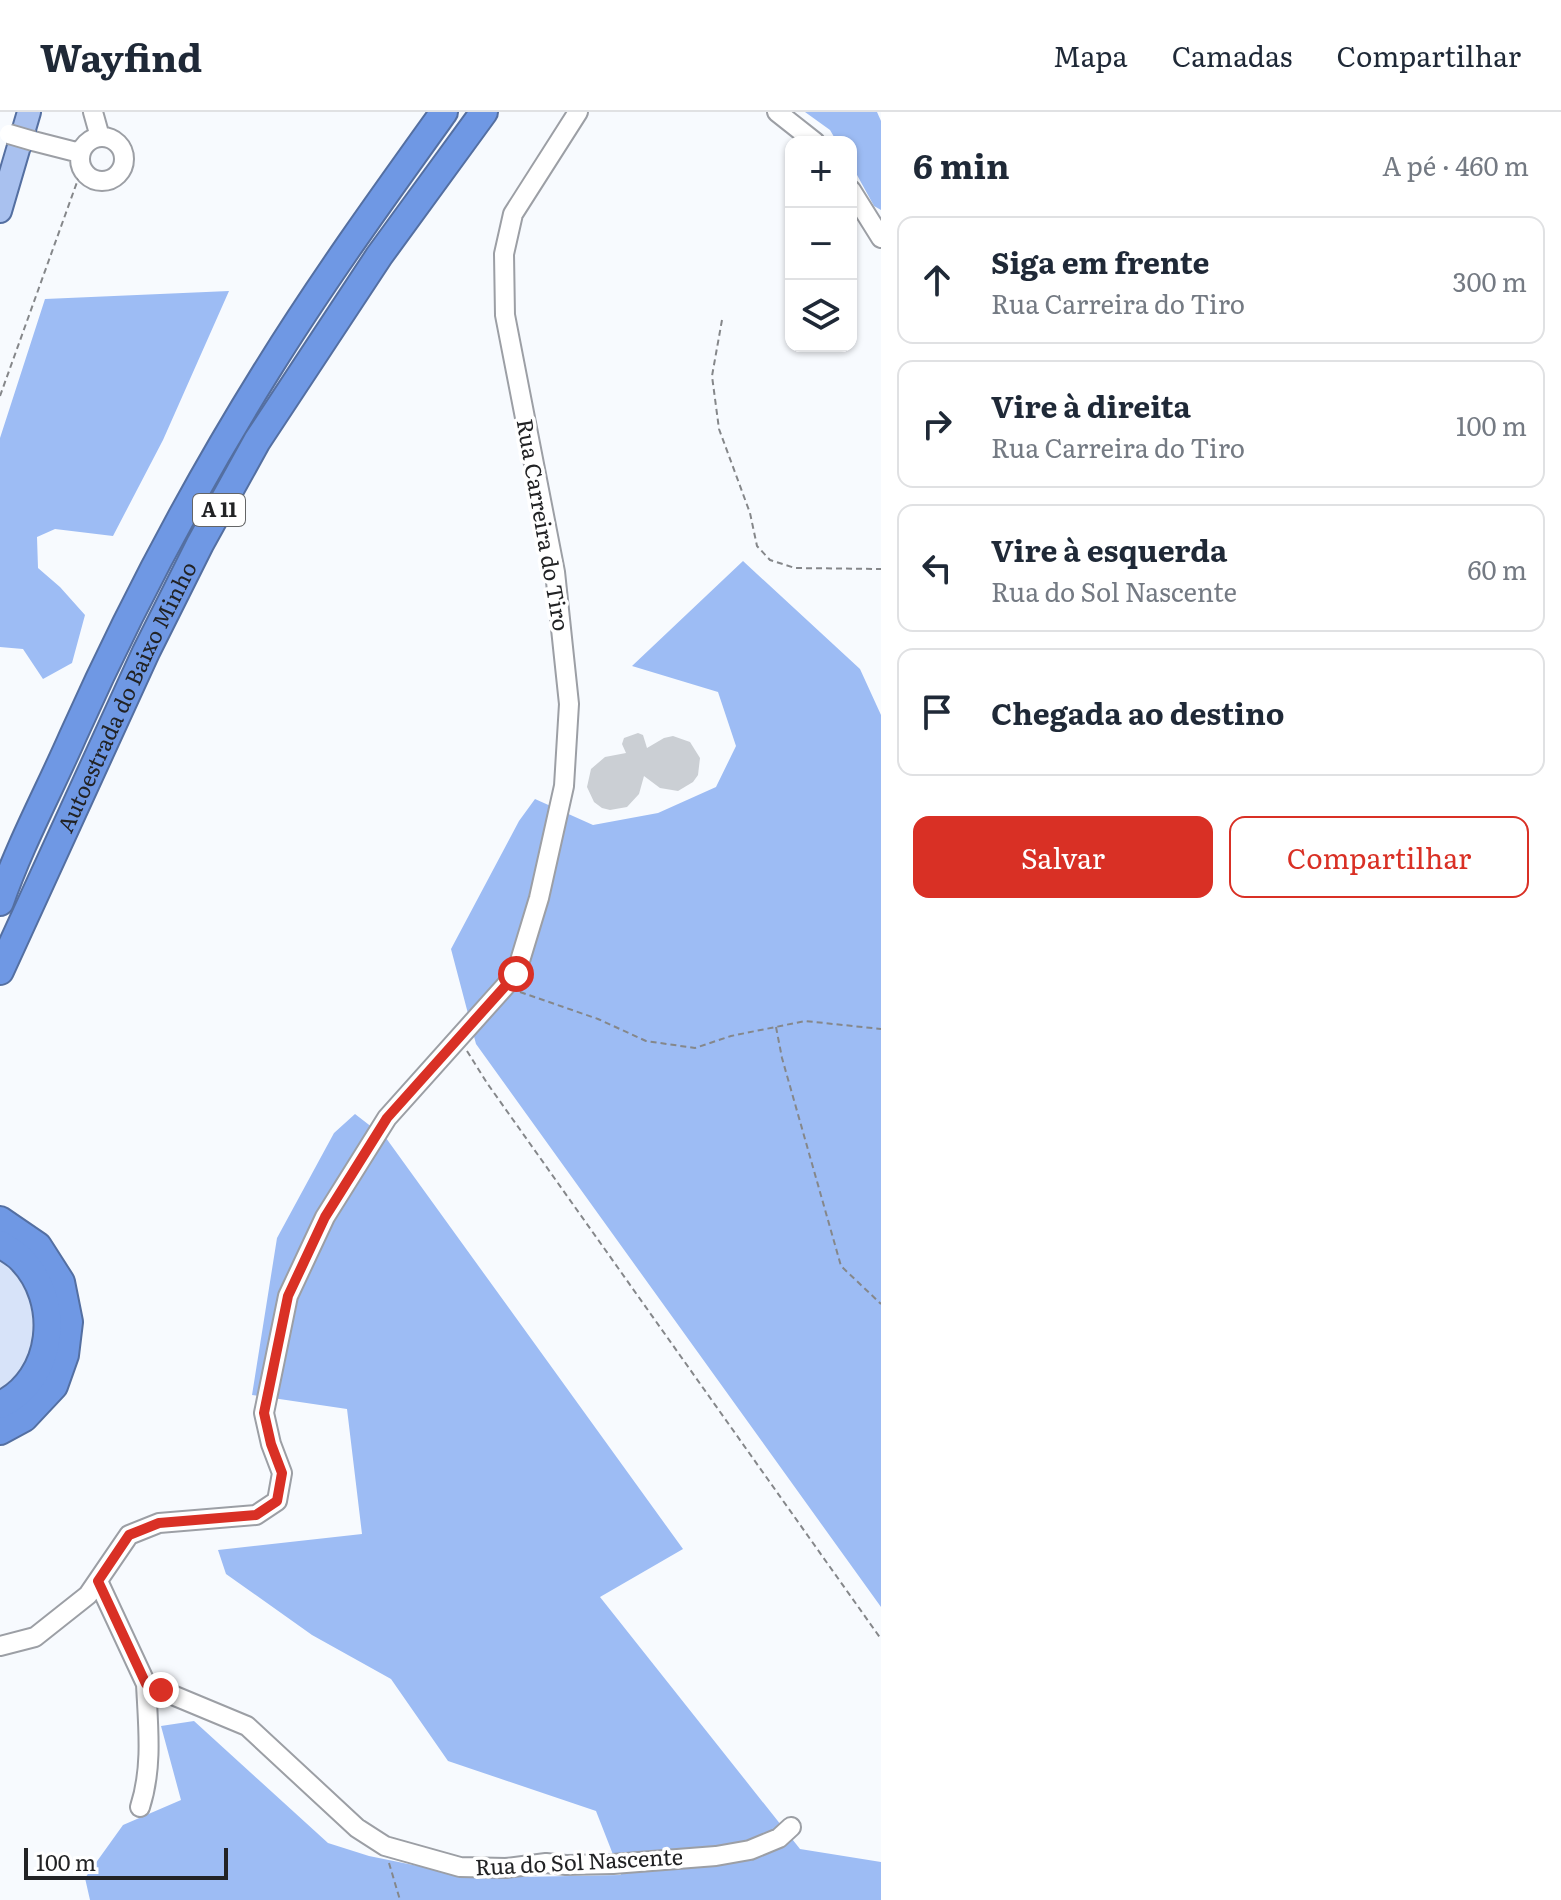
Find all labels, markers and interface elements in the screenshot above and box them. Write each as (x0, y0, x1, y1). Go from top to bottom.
text: Wayfind (40, 27, 202, 84)
text: Mapa (1053, 34, 1128, 76)
text: Camadas (1172, 34, 1292, 76)
text: Compartilhar (1336, 34, 1521, 76)
map controls (785, 136, 857, 352)
button: + (785, 136, 857, 208)
text: 6 min (913, 139, 1010, 189)
text: A pé · 460 m (1382, 145, 1529, 184)
button: − (785, 208, 857, 280)
text: Siga em frente (991, 239, 1210, 283)
icon: ahead (915, 258, 959, 302)
text: 300 m (1452, 261, 1527, 300)
button: layers (785, 280, 857, 352)
text: Rua Carreira do Tiro (991, 283, 1245, 322)
text: Vire à direita (991, 383, 1191, 427)
icon: right (915, 402, 959, 446)
text: 100 m (1456, 405, 1527, 444)
street label: Rua Carreira do Tiro (510, 416, 579, 633)
text: Rua Carreira do Tiro (991, 427, 1245, 466)
road number: A 11 (193, 494, 245, 526)
text: Vire à esquerda (991, 527, 1227, 571)
icon: left (915, 546, 959, 590)
text: 60 m (1468, 549, 1527, 588)
street label: Autoestrada do Baixo Minho (48, 555, 204, 837)
text: Rua do Sol Nascente (991, 571, 1237, 610)
icon: arrive (915, 690, 959, 734)
text: Chegada ao destino (991, 690, 1284, 734)
button: Salvar (913, 816, 1213, 898)
button: Compartilhar (1229, 816, 1529, 898)
route start (498, 956, 534, 992)
route end (143, 1672, 179, 1708)
street label: Rua do Sol Nascente (474, 1839, 684, 1882)
scale bar (24, 1844, 228, 1880)
text: 100 m (36, 1845, 96, 1878)

